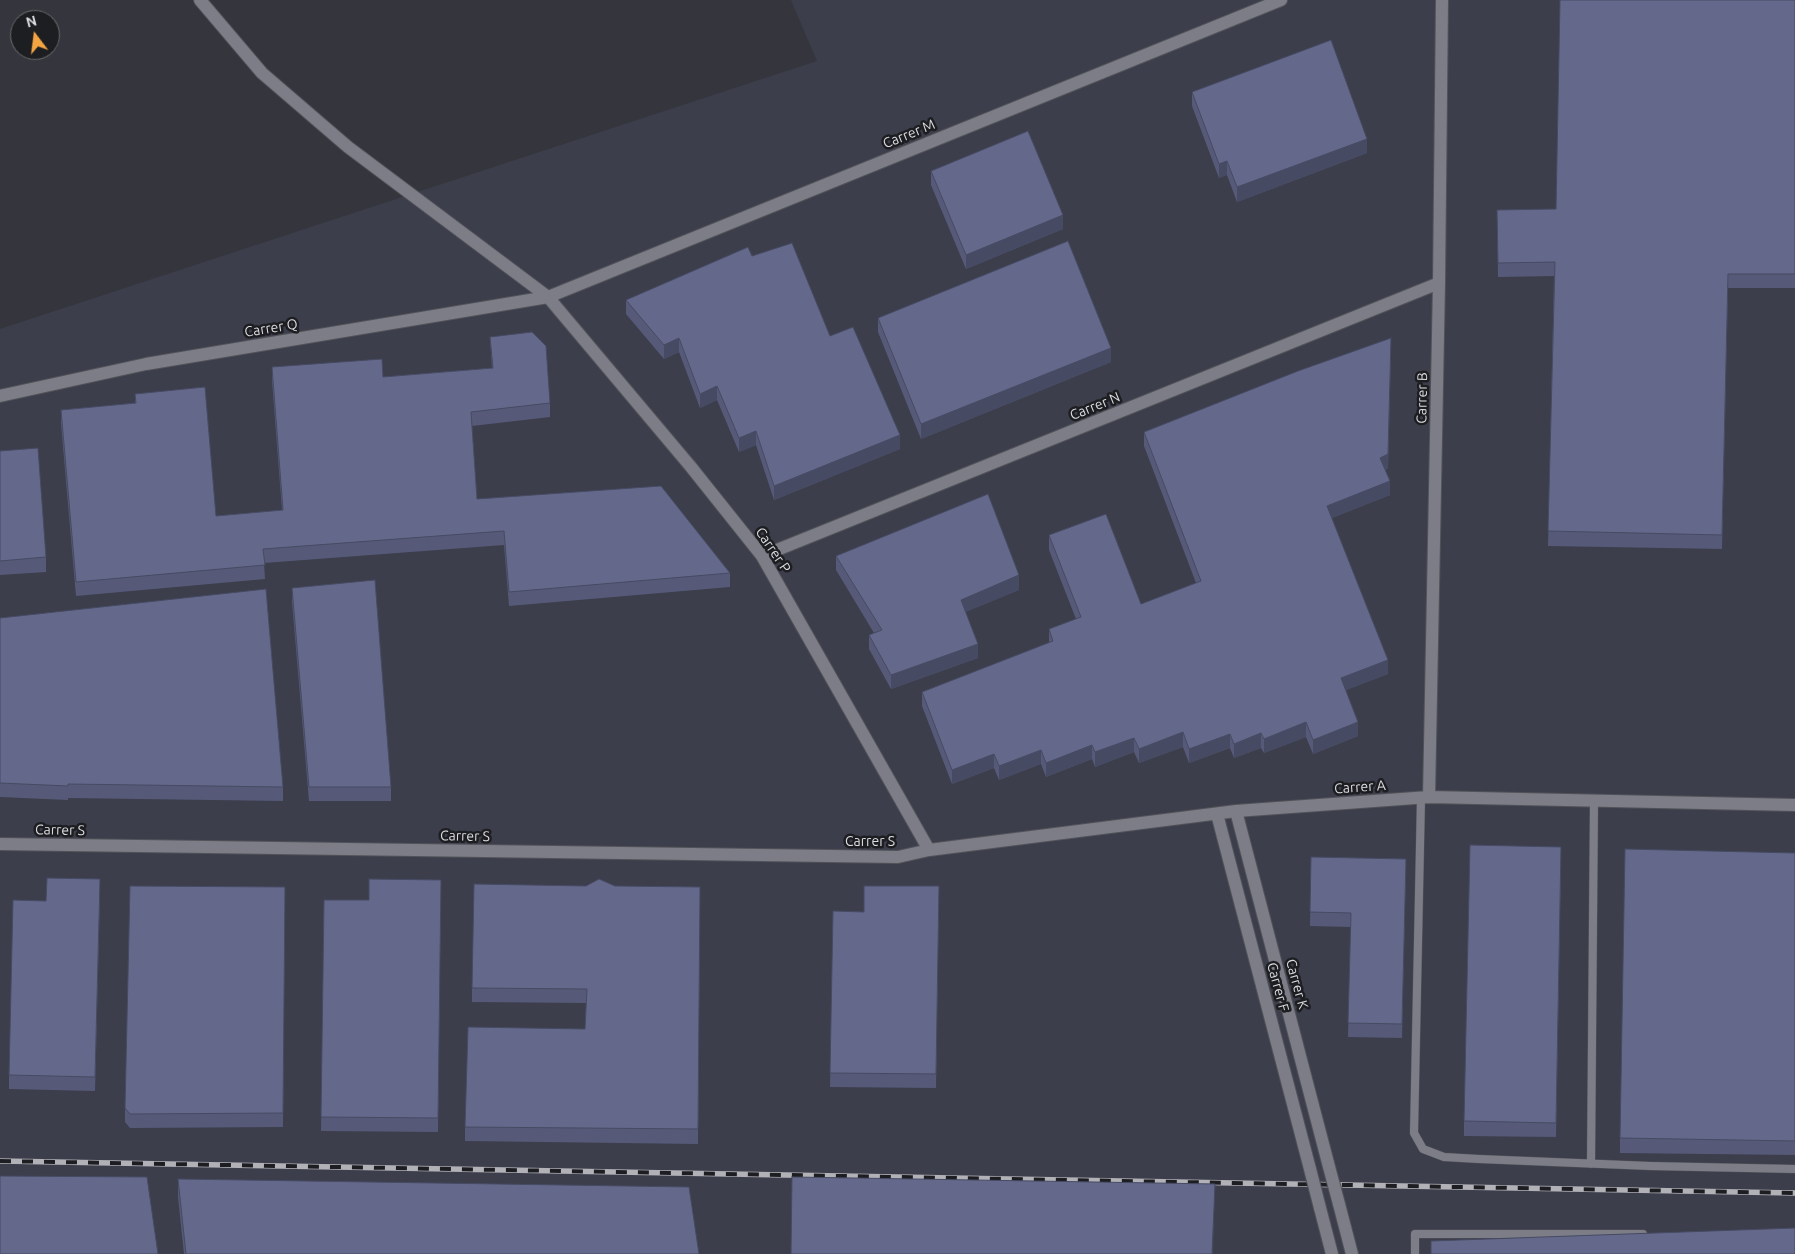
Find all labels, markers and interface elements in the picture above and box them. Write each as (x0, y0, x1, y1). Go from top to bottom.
north arrow (10, 10, 60, 60)
text: N (24, 12, 38, 31)
street label: Carrer M (880, 116, 938, 152)
street label: Carrer Q (243, 316, 299, 340)
street label: Carrer B (1413, 372, 1431, 424)
street label: Carrer N (1067, 388, 1123, 424)
street label: Carrer P (752, 524, 794, 576)
street label: Carrer A (1334, 777, 1386, 797)
street label: Carrer S (35, 821, 85, 839)
street label: Carrer S (440, 827, 490, 845)
street label: Carrer S (845, 833, 895, 849)
street label: Carrer K (1282, 957, 1312, 1011)
street label: Carrer F (1263, 961, 1293, 1013)

